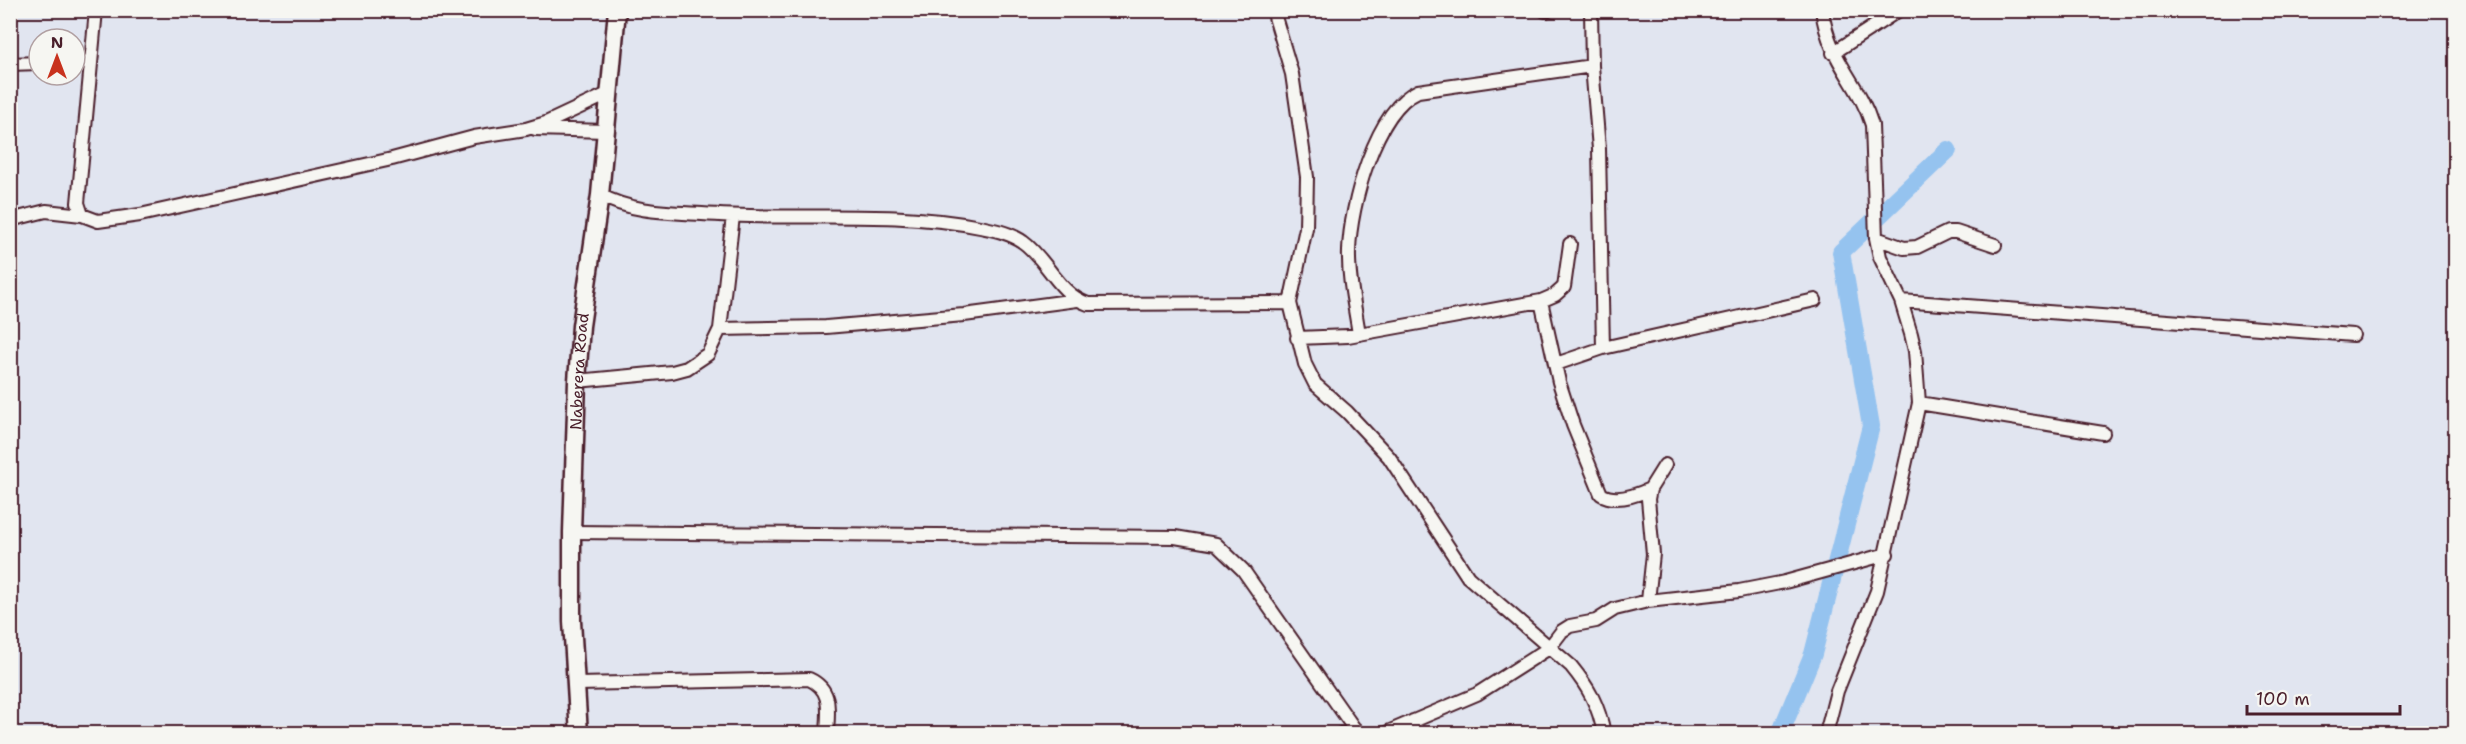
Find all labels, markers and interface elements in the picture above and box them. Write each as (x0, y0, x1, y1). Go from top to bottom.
north arrow (27, 27, 87, 87)
text: N (51, 32, 63, 53)
street label: Naberera Road (565, 311, 594, 430)
scale bar (2247, 678, 2400, 716)
text: 100 m (2256, 687, 2310, 711)

